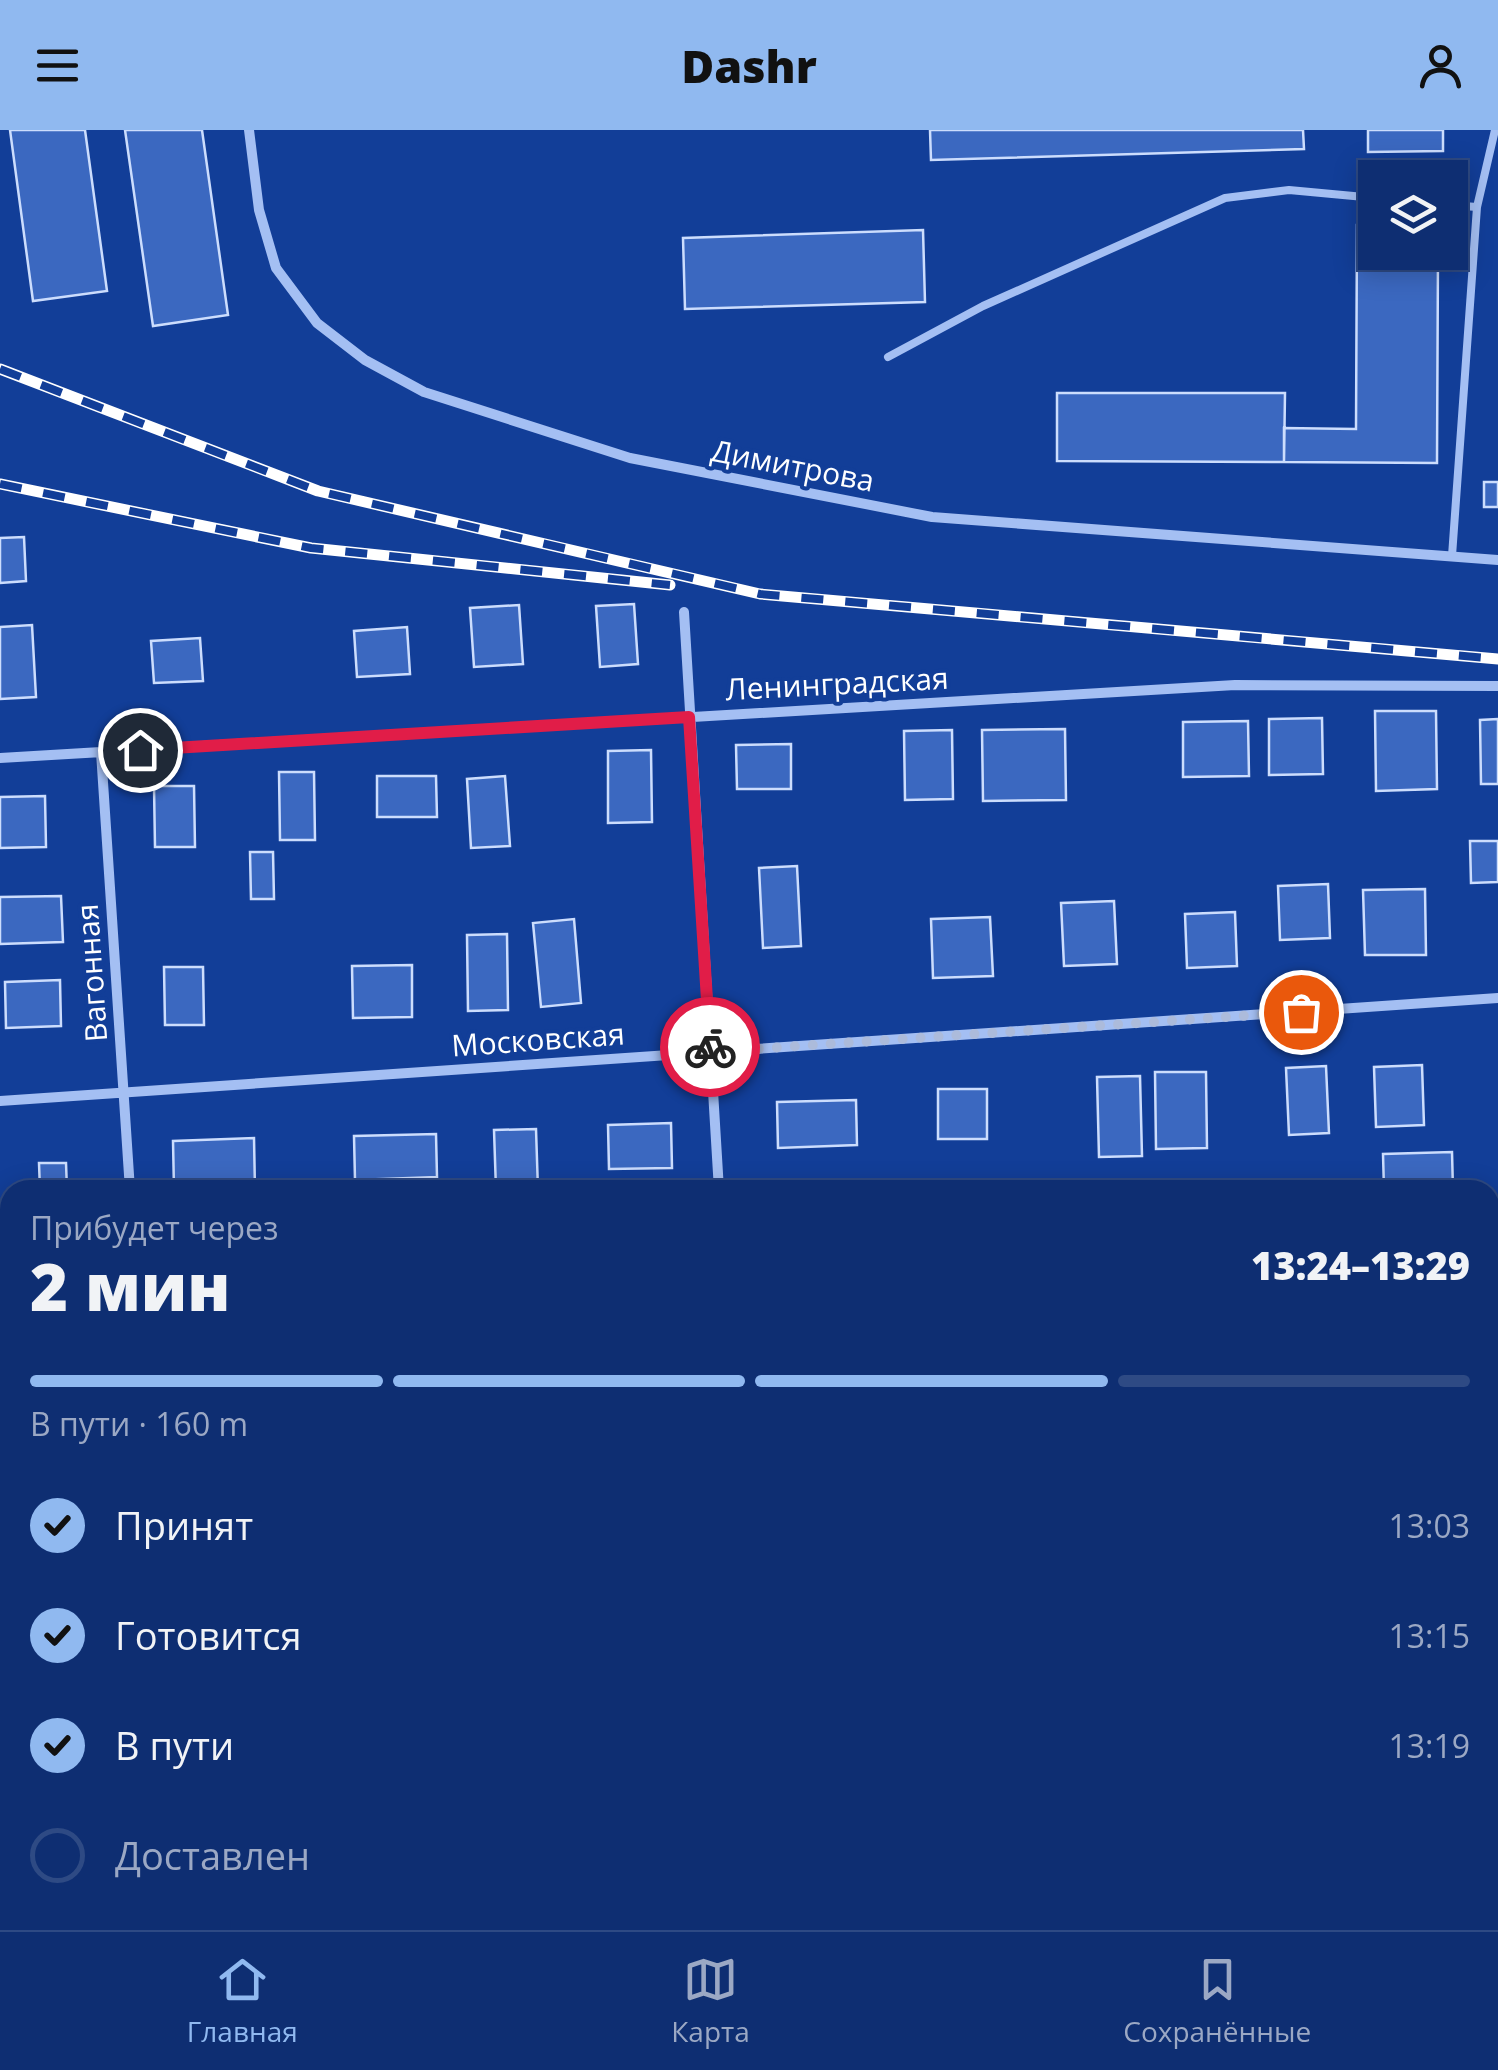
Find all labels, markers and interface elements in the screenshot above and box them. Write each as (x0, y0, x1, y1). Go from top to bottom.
text: Dashr (681, 35, 817, 96)
icon: menu (30, 38, 85, 93)
icon: person (1413, 38, 1468, 93)
map controls (1358, 160, 1468, 270)
button: layers (1358, 160, 1468, 270)
street label: Димитрова (708, 429, 878, 501)
street label: Ленинградская (724, 657, 950, 709)
pin (98, 708, 183, 793)
icon: home (113, 723, 168, 778)
street label: Вагонная (66, 903, 116, 1043)
pin (1259, 970, 1344, 1055)
icon: bag (1274, 985, 1329, 1040)
courier (660, 997, 760, 1097)
street label: Московская (450, 1013, 626, 1065)
icon: bike (683, 1020, 738, 1075)
text: Прибудет через (30, 1206, 278, 1249)
text: 13:24–13:29 (1251, 1239, 1470, 1291)
text: 2 мин (30, 1242, 231, 1330)
text: В пути · 160 m (30, 1402, 248, 1445)
icon: check (30, 1498, 85, 1553)
text: Принят (115, 1499, 253, 1551)
text: 13:03 (1388, 1504, 1470, 1547)
icon: check (30, 1608, 85, 1663)
text: Готовится (115, 1609, 301, 1661)
text: 13:15 (1388, 1614, 1470, 1657)
icon: check (30, 1718, 85, 1773)
text: В пути (115, 1719, 234, 1771)
text: 13:19 (1388, 1724, 1470, 1767)
text: Доставлен (115, 1829, 310, 1881)
tab: Главная (187, 1952, 298, 2050)
tab: Карта (671, 1952, 750, 2050)
tab: Сохранённые (1123, 1952, 1311, 2050)

